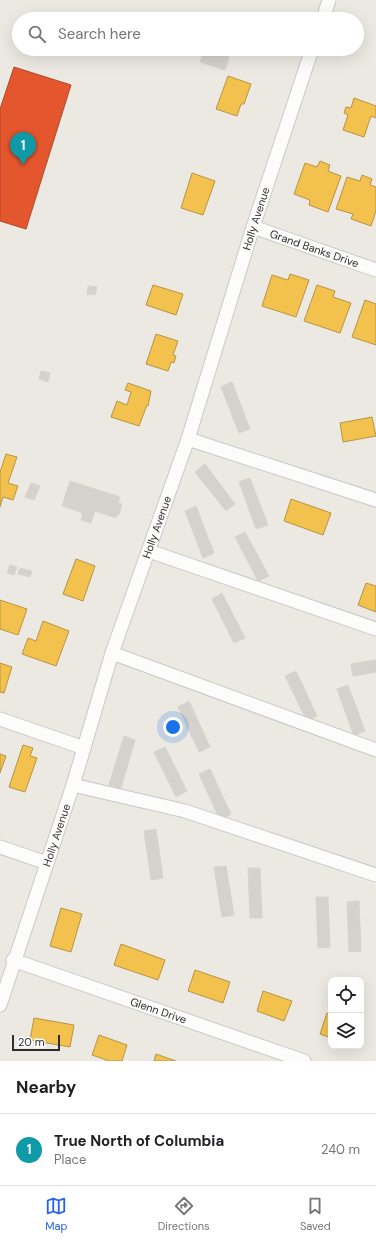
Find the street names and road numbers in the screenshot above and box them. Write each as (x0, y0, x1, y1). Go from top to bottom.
street label: Holly Avenue (239, 185, 273, 252)
street label: Grand Banks Drive (268, 226, 361, 270)
street label: Holly Avenue (139, 494, 174, 560)
street label: Holly Avenue (39, 802, 73, 868)
street label: Glenn Drive (128, 994, 189, 1027)

